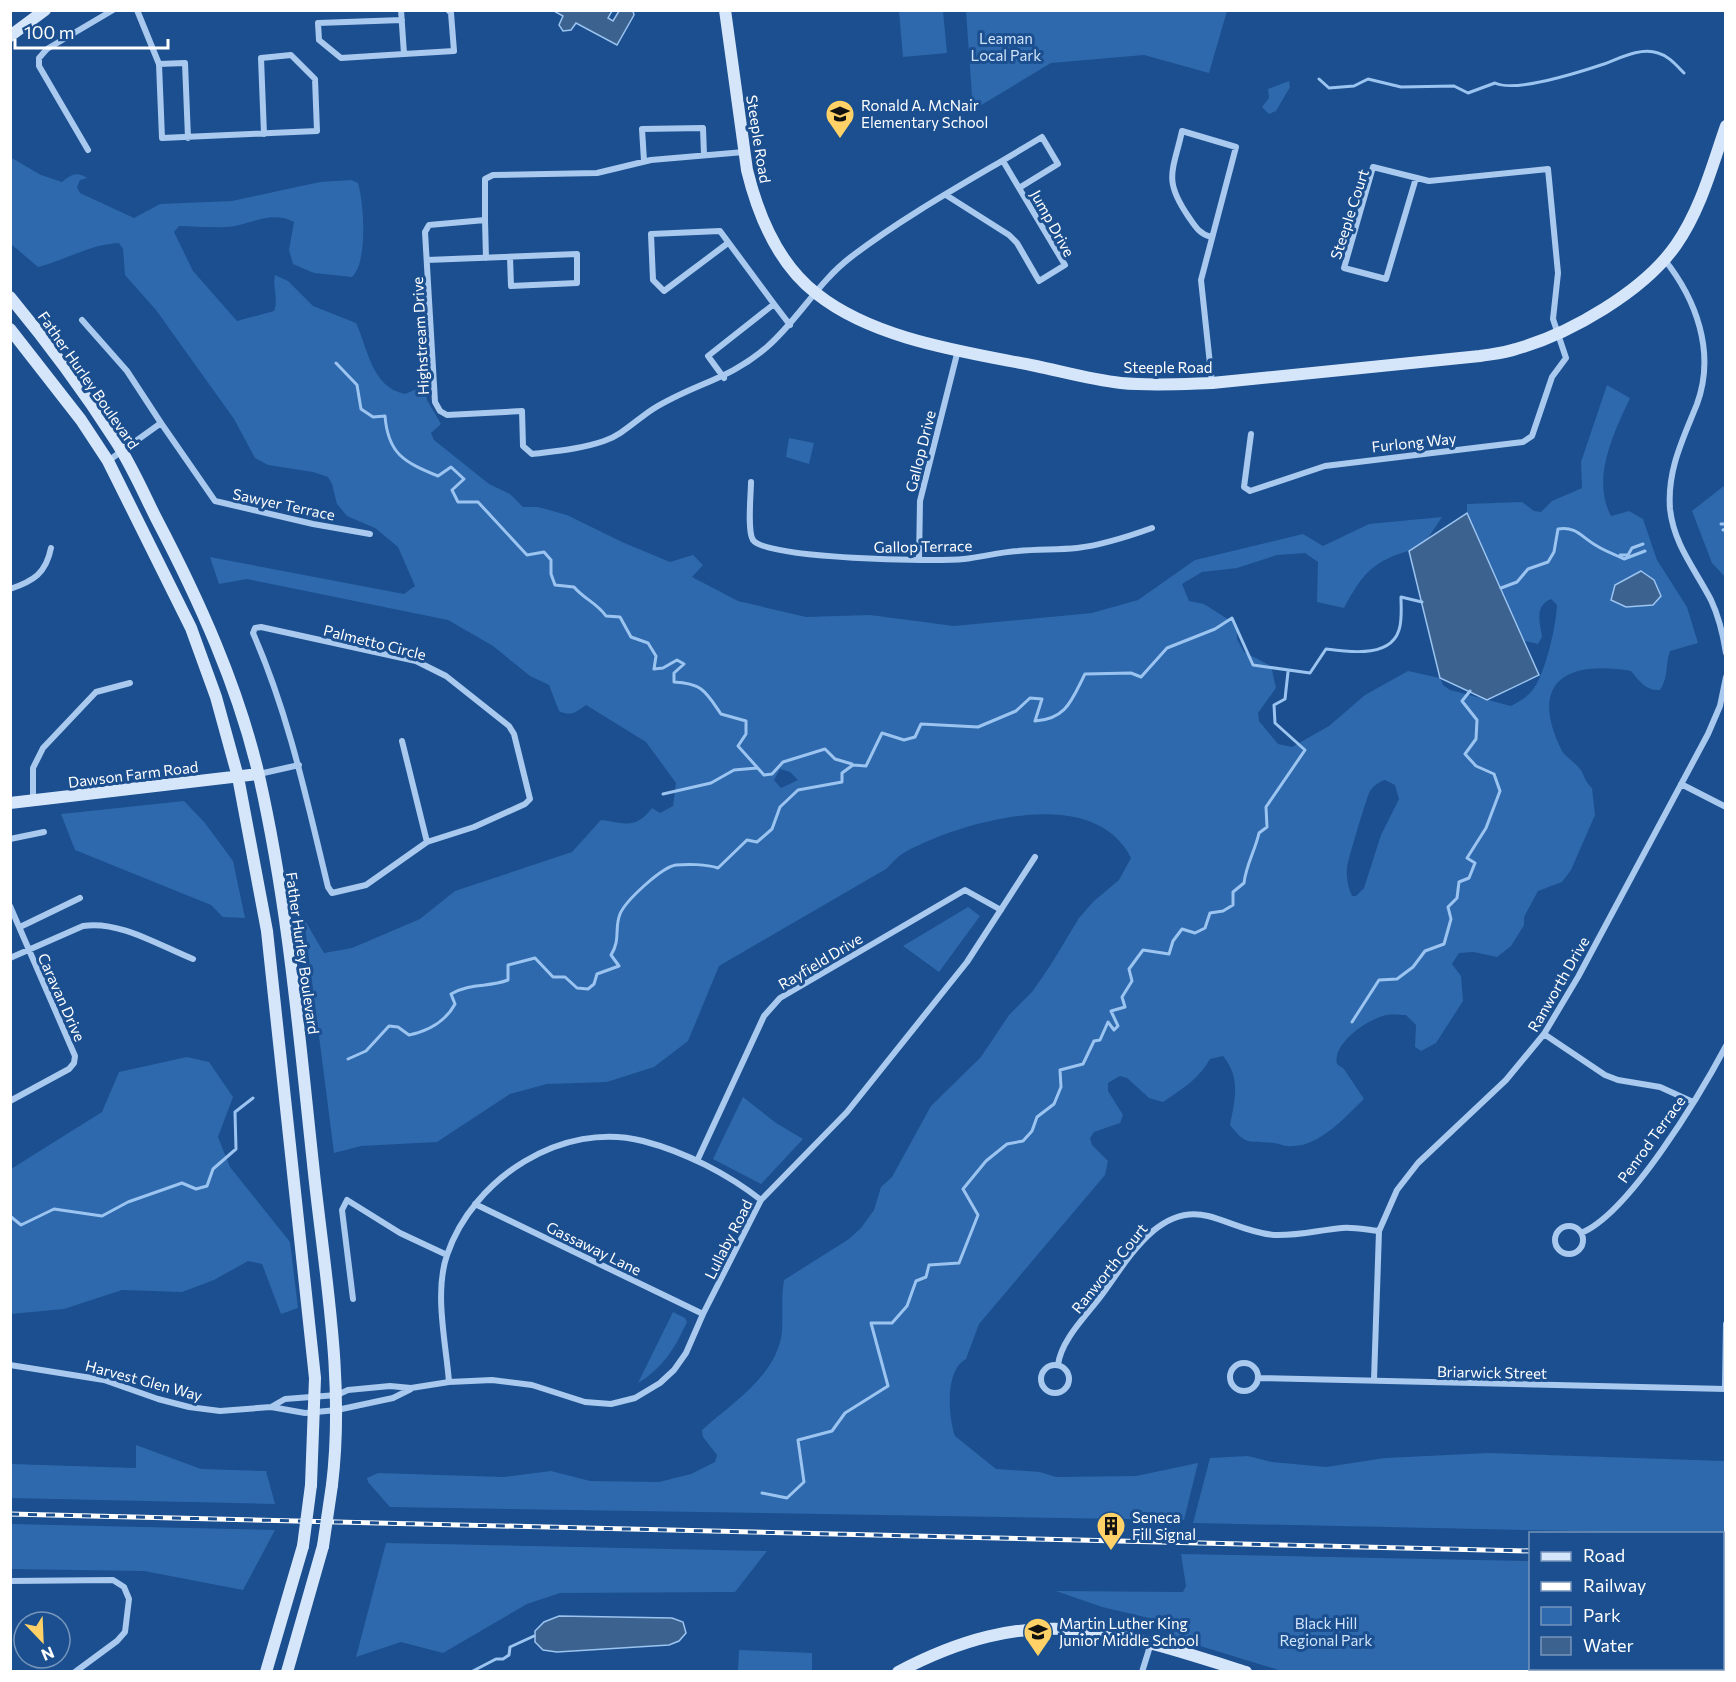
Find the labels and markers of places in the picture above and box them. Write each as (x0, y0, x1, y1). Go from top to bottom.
place label: Ronald A. McNair Elementary School (861, 96, 988, 131)
school or university icon: Ronald A. McNair Elementary School (824, 98, 856, 140)
place label: Seneca Fill Signal (1132, 1508, 1196, 1543)
building icon: Seneca Fill Signal (1095, 1510, 1127, 1552)
place label: Martin Luther King Junior Middle School (1059, 1614, 1199, 1649)
school or university icon: Martin Luther King Junior Middle School (1022, 1616, 1054, 1658)

